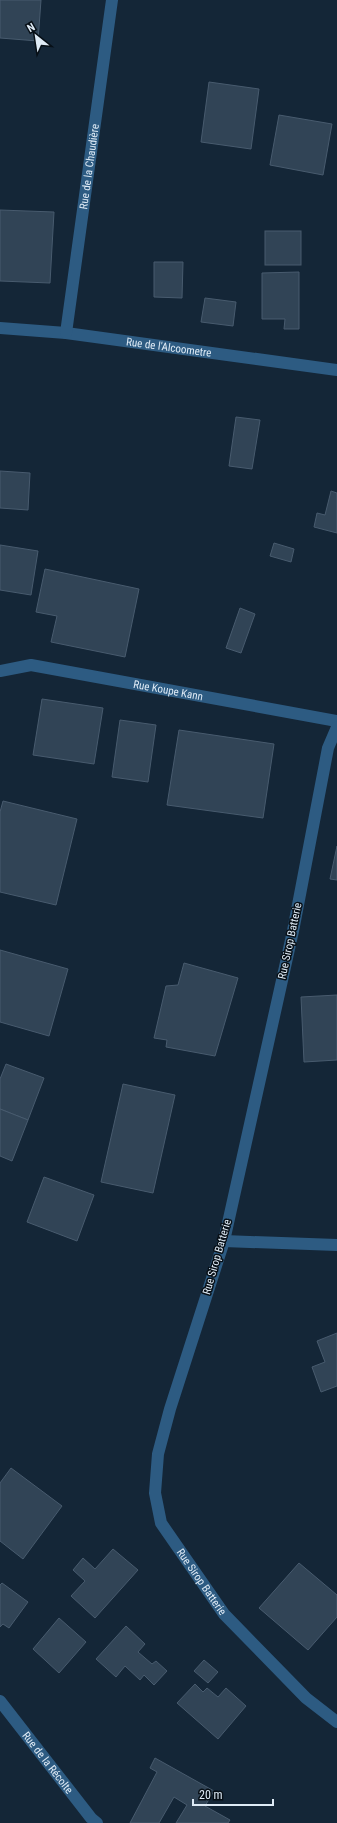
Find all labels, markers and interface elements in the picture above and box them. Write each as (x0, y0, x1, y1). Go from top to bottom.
north arrow (16, 16, 56, 56)
text: N (25, 20, 38, 35)
street label: Rue de la Chaudière (77, 123, 101, 210)
street label: Rue de l'Alcoometre (125, 335, 212, 359)
street label: Rue Koupe Kann (132, 677, 204, 703)
street label: Rue Sirop Batterie (276, 902, 304, 980)
street label: Rue Sirop Batterie (200, 1218, 234, 1296)
street label: Rue Sirop Batterie (174, 1546, 229, 1618)
street label: Rue de la Récolte (20, 1729, 76, 1796)
scale bar (193, 1781, 273, 1807)
text: 20 m (199, 1788, 223, 1802)

